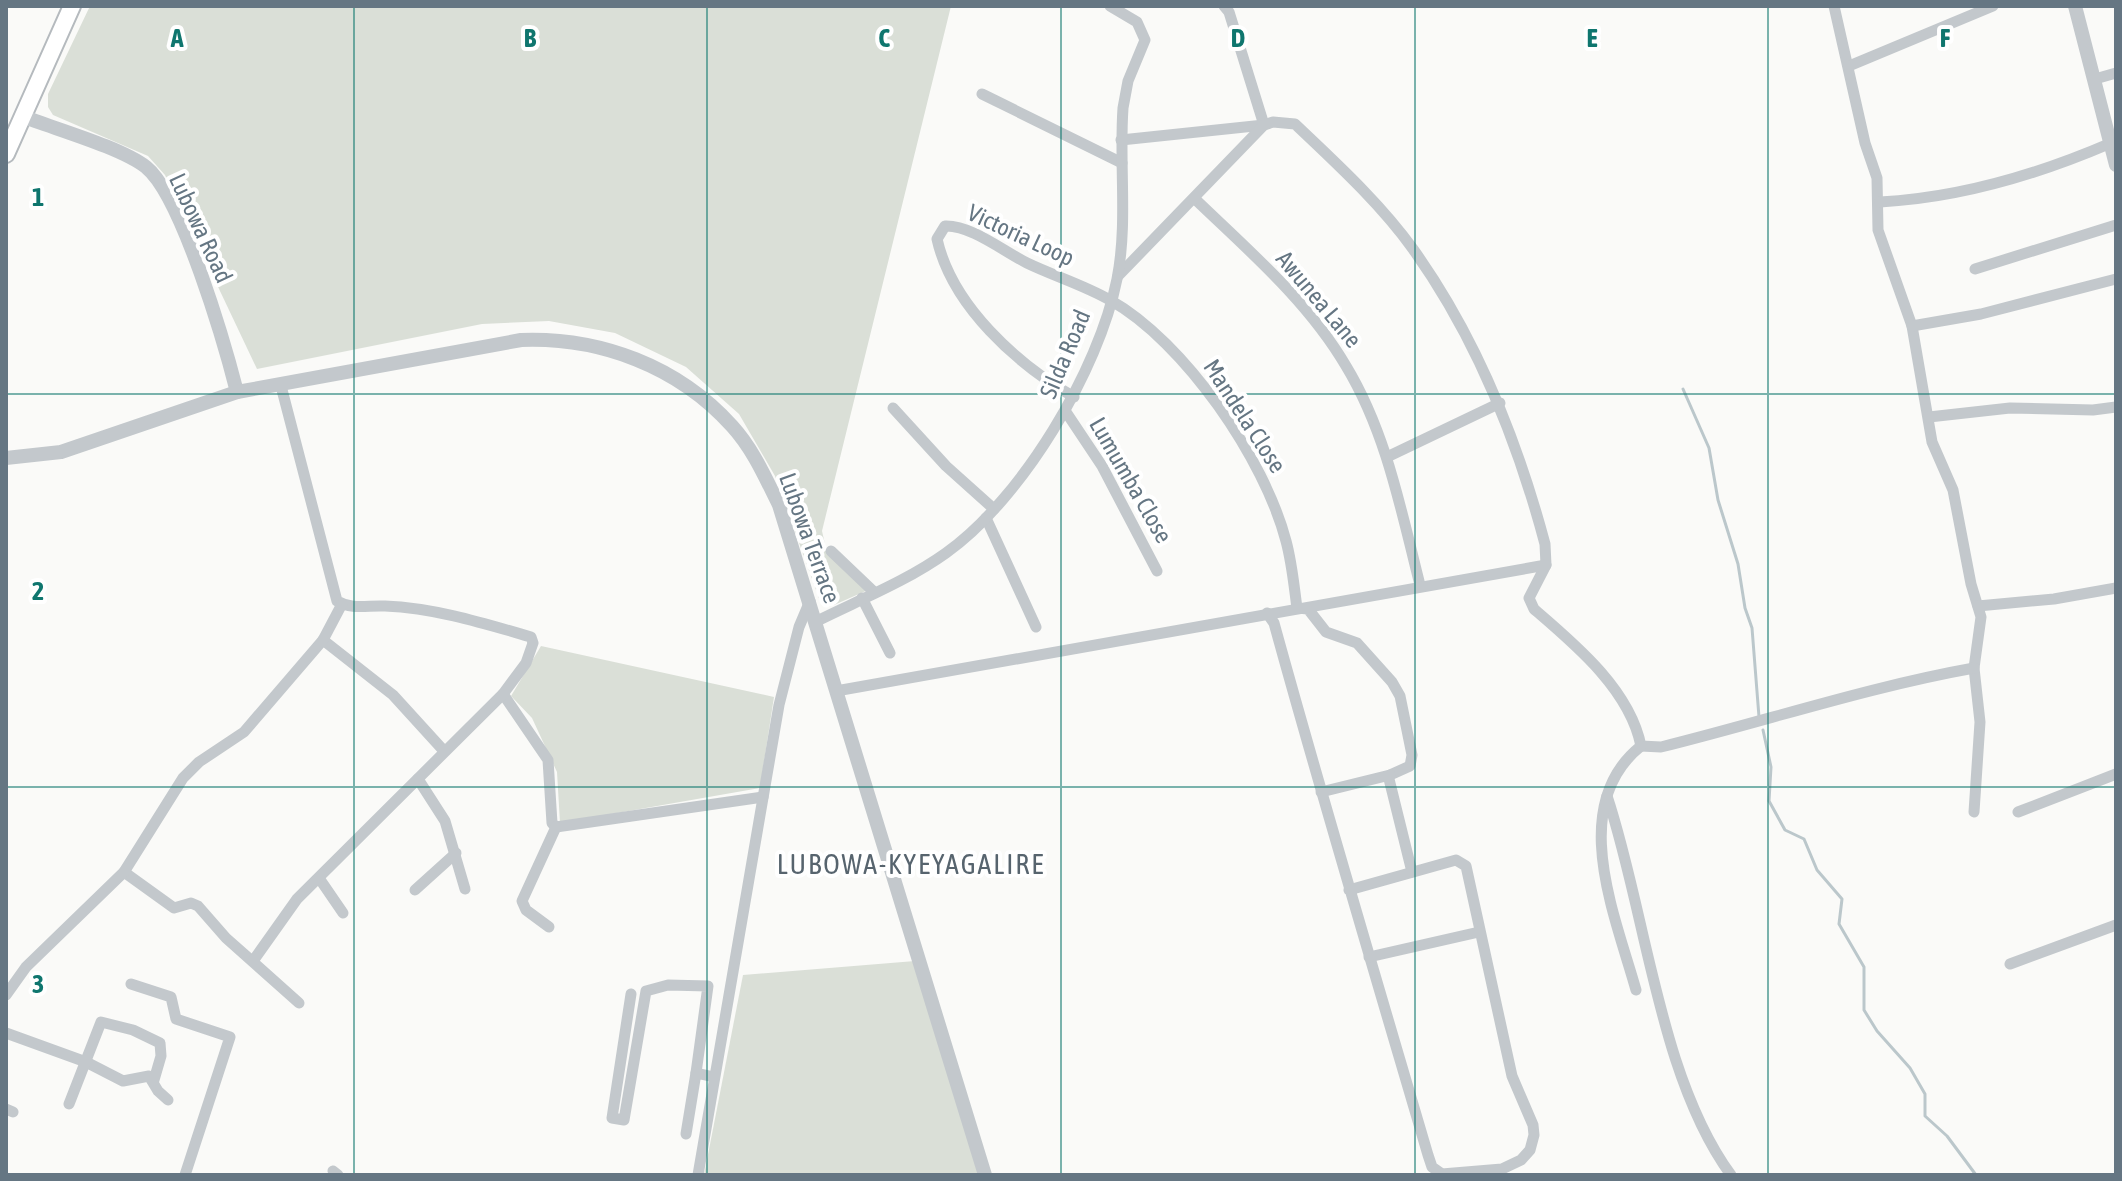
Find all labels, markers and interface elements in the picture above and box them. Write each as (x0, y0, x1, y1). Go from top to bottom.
text: A (170, 23, 184, 53)
text: B (524, 23, 537, 53)
text: C (878, 23, 890, 53)
text: D (1231, 23, 1245, 53)
text: E (1586, 23, 1598, 53)
text: F (1940, 23, 1951, 53)
street label: Lubowa Road (164, 169, 238, 287)
text: 1 (32, 182, 44, 212)
street label: Victoria Loop (963, 199, 1079, 271)
street label: Awunea Lane (1271, 245, 1367, 353)
street label: Silda Road (1034, 306, 1096, 402)
street label: Mandela Close (1198, 354, 1292, 478)
street label: Lumumba Close (1084, 412, 1178, 548)
street label: Lubowa Terrace (774, 469, 846, 607)
text: 2 (32, 576, 44, 606)
district label: LUBOWA-KYEYAGALIRE (777, 848, 1045, 880)
text: 3 (32, 969, 44, 999)

